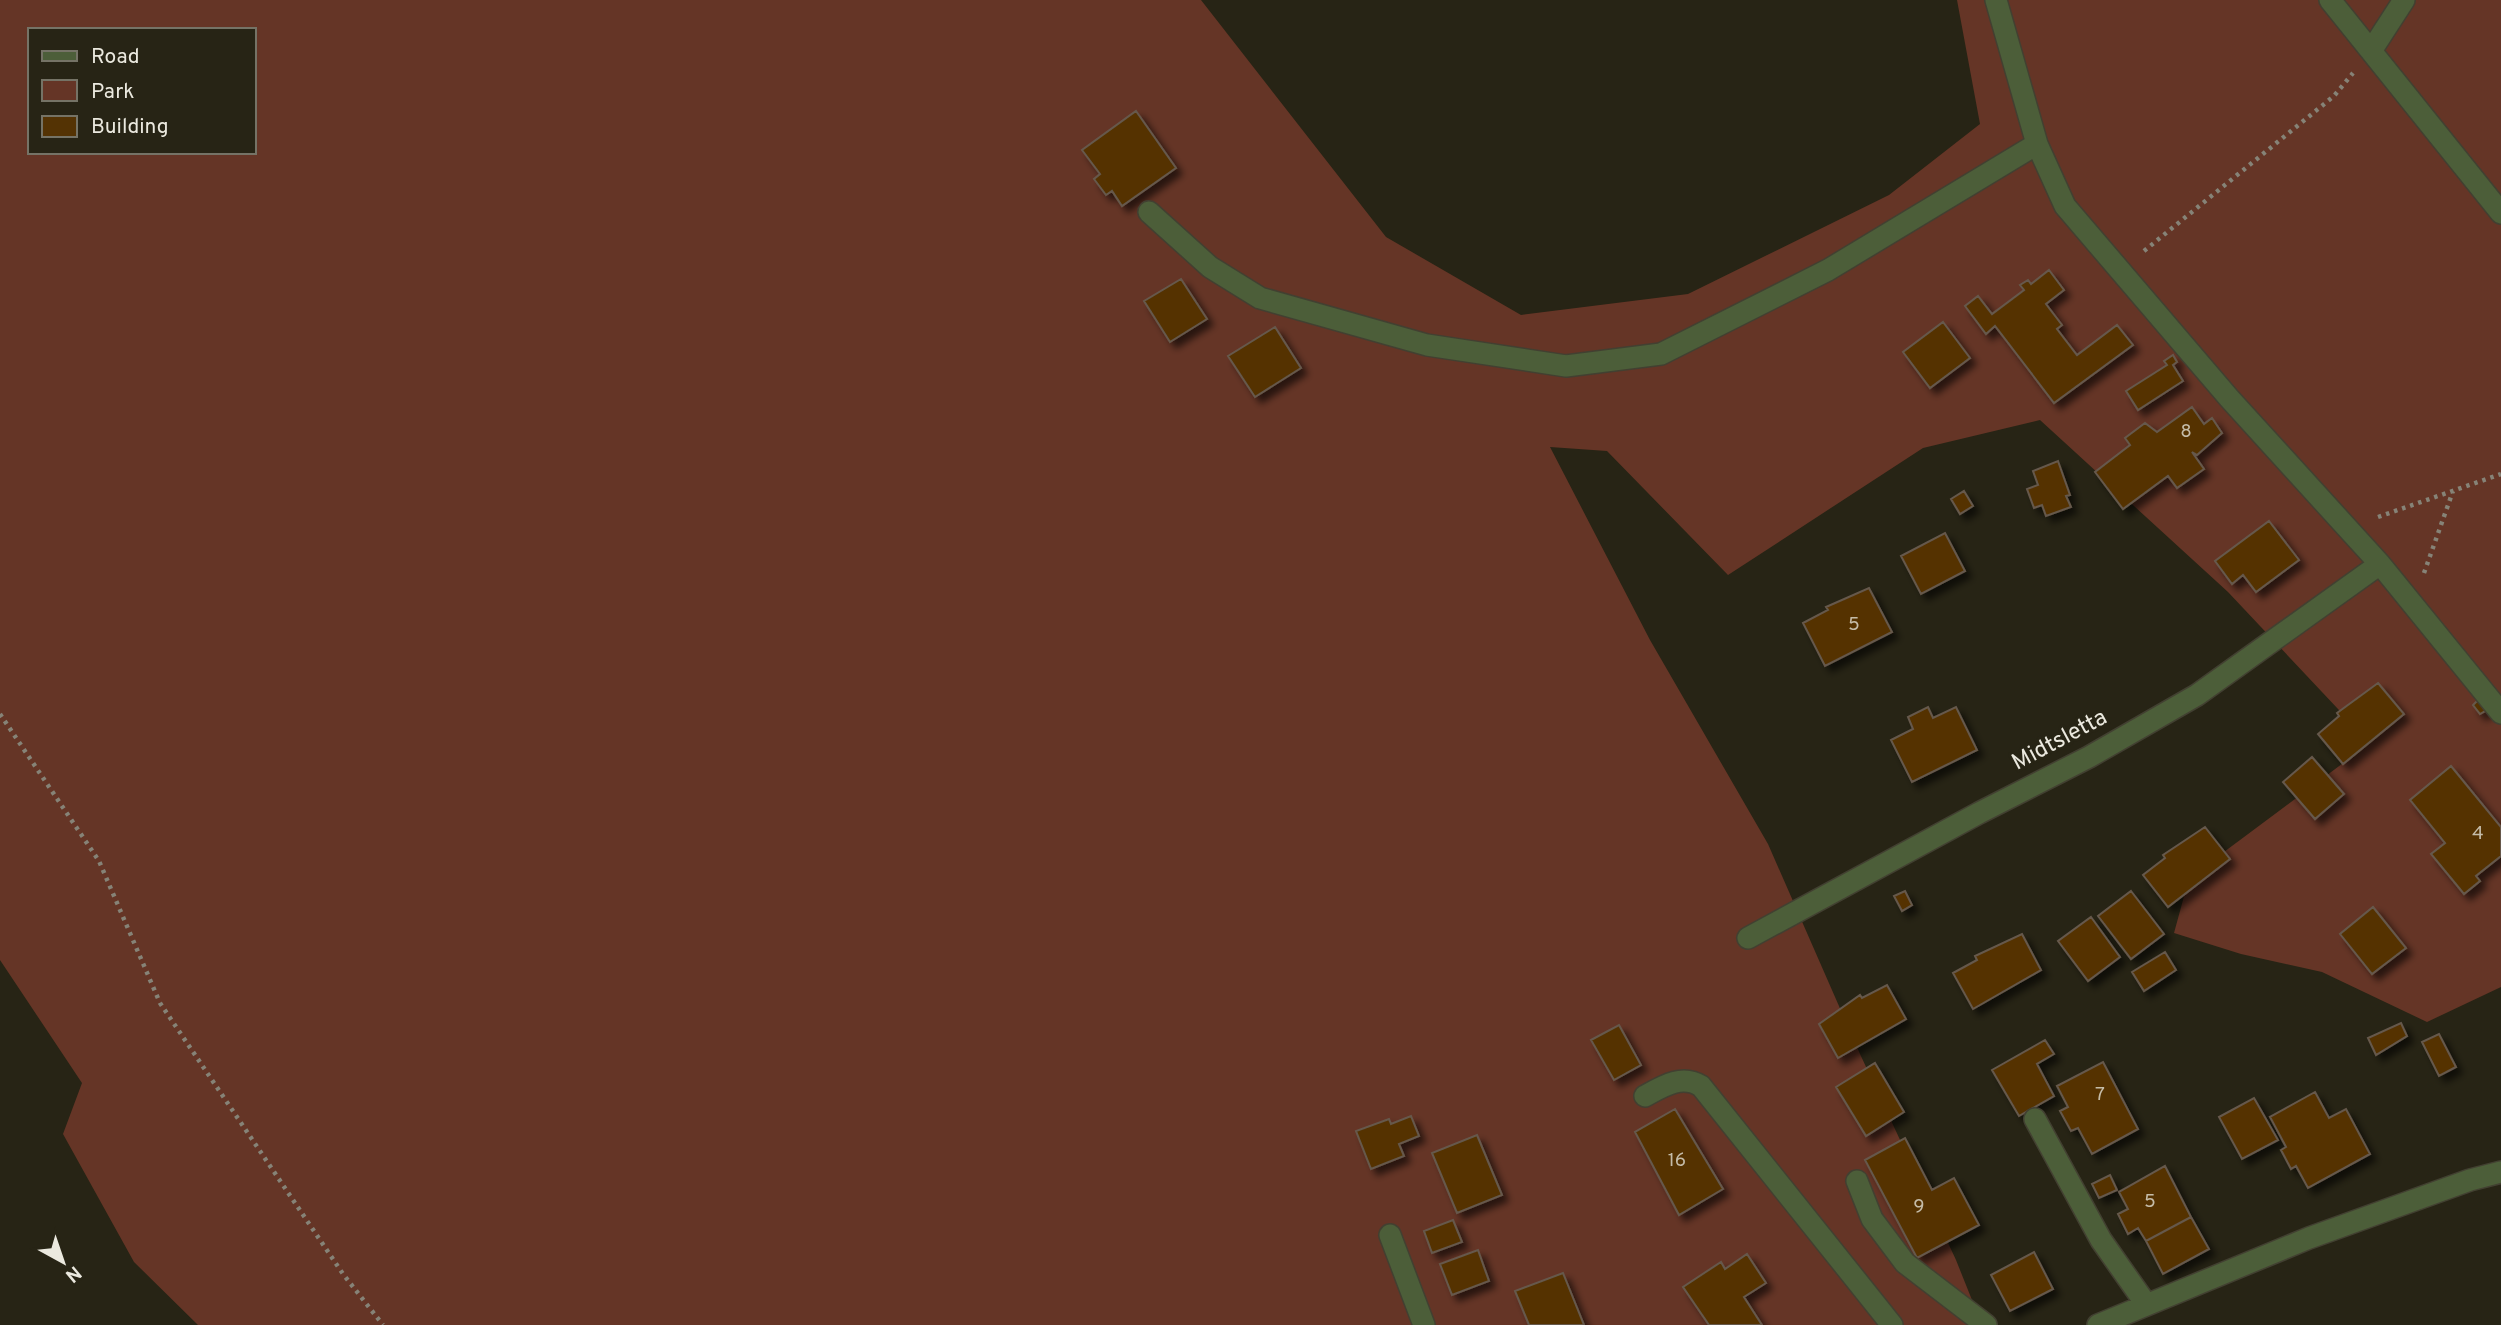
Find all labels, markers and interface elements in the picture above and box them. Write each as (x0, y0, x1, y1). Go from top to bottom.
legend (28, 28, 256, 154)
text: Road (91, 44, 140, 71)
text: Park (91, 79, 134, 106)
text: Building (91, 114, 169, 141)
house number: 8 (2180, 420, 2192, 444)
house number: 5 (1848, 613, 1860, 637)
street label: Midtsletta (2007, 704, 2113, 778)
house number: 4 (2472, 822, 2484, 846)
house number: 7 (2095, 1083, 2105, 1107)
house number: 16 (1668, 1149, 1686, 1173)
house number: 5 (2144, 1190, 2156, 1214)
house number: 9 (1913, 1195, 1925, 1219)
north arrow (28, 1227, 98, 1297)
text: N (60, 1260, 86, 1287)

